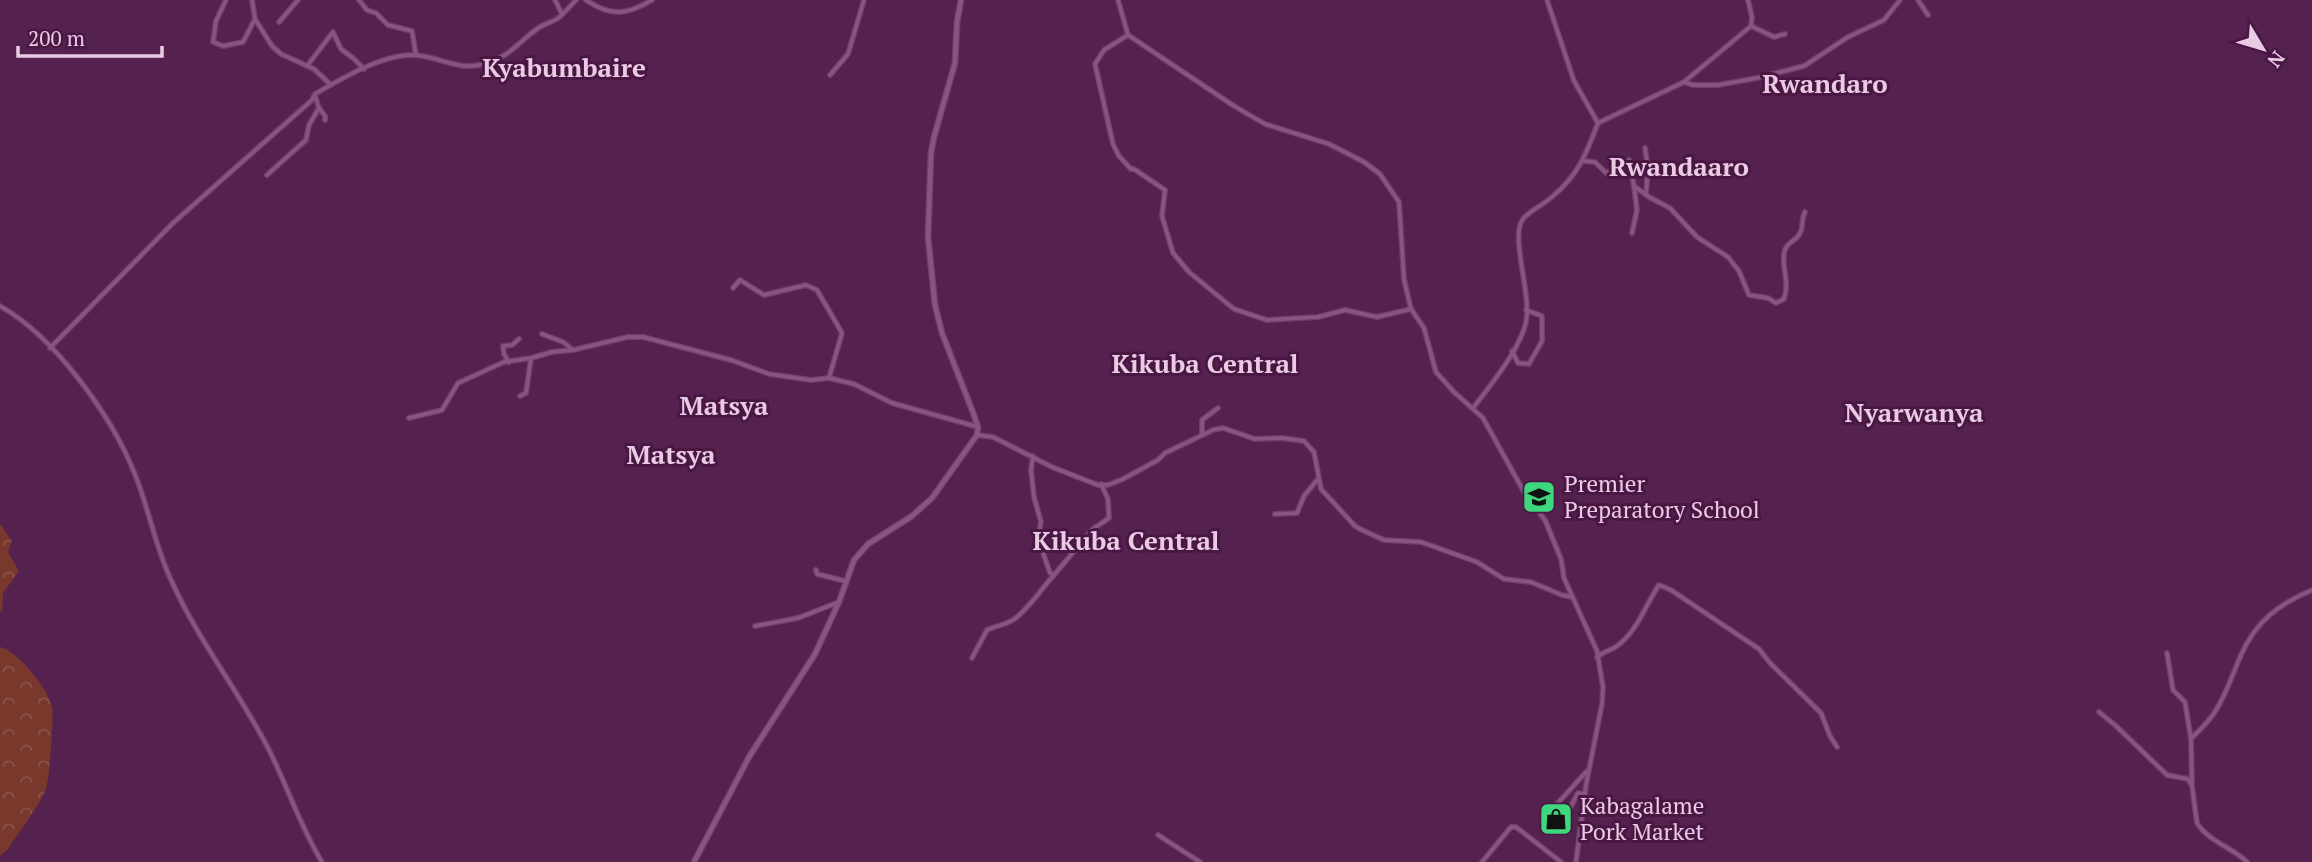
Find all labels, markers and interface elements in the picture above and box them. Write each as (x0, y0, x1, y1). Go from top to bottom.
scale bar (18, 14, 161, 58)
north arrow (2228, 14, 2298, 84)
text: 200 m (28, 24, 85, 52)
text: N (2262, 46, 2291, 74)
district label: Kyabumbaire (482, 50, 646, 84)
district label: Rwandaro (1762, 66, 1888, 100)
district label: Rwandaaro (1609, 149, 1749, 183)
district label: Kikuba Central (1111, 346, 1299, 380)
district label: Matsya (680, 388, 769, 422)
district label: Nyarwanya (1844, 395, 1984, 429)
district label: Matsya (627, 437, 716, 471)
place label: Premier Preparatory School (1564, 468, 1760, 525)
school or university icon: Premier Preparatory School (1520, 478, 1558, 516)
district label: Kikuba Central (1032, 523, 1220, 557)
place label: Kabagalame Pork Market (1580, 790, 1705, 847)
shop icon: Kabagalame Pork Market (1537, 800, 1575, 838)

